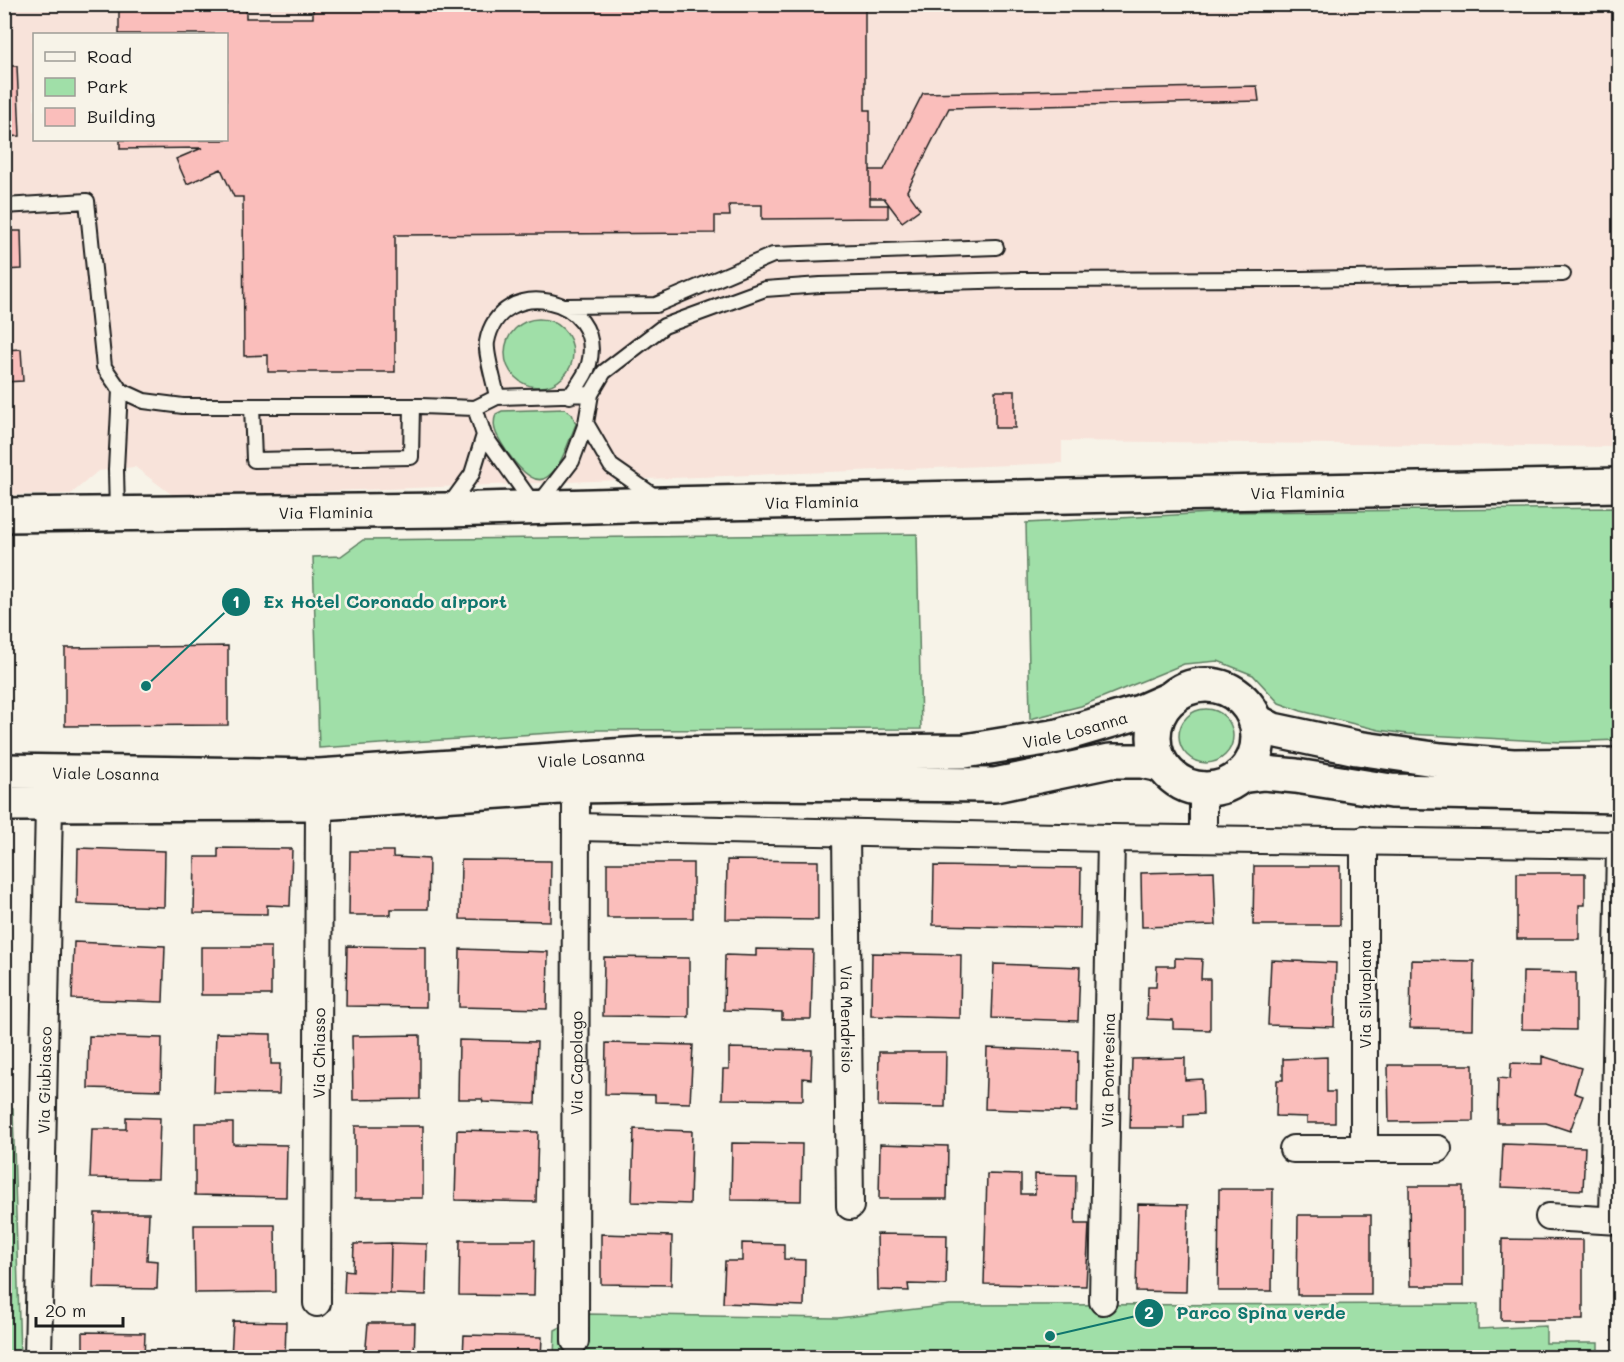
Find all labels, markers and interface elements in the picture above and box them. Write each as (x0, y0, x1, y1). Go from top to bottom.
legend (33, 33, 228, 141)
text: Road (87, 44, 132, 68)
text: Park (87, 74, 128, 98)
text: Building (87, 104, 155, 128)
street label: Via Flaminia (1250, 480, 1345, 503)
street label: Via Flaminia (764, 490, 859, 512)
street label: Via Flaminia (279, 500, 373, 522)
callout: Ex Hotel Coronado airport (221, 584, 519, 620)
text: 1 (232, 589, 240, 613)
text: Ex Hotel Coronado airport (263, 589, 507, 613)
street label: Viale Losanna (1021, 706, 1130, 752)
street label: Viale Losanna (537, 743, 646, 772)
street label: Viale Losanna (52, 761, 160, 784)
street label: Via Silvaplana (1354, 939, 1375, 1049)
street label: Via Mendrisio (837, 965, 859, 1073)
street label: Via Chiasso (307, 1008, 329, 1098)
street label: Via Capolago (565, 1011, 586, 1115)
street label: Via Pontresina (1095, 1012, 1118, 1128)
street label: Via Giubiasco (32, 1026, 55, 1134)
scale bar (36, 1290, 123, 1328)
callout: Parco Spina verde (1134, 1295, 1358, 1331)
text: 20 m (45, 1298, 86, 1322)
text: 2 (1144, 1300, 1154, 1324)
text: Parco Spina verde (1176, 1300, 1346, 1324)

